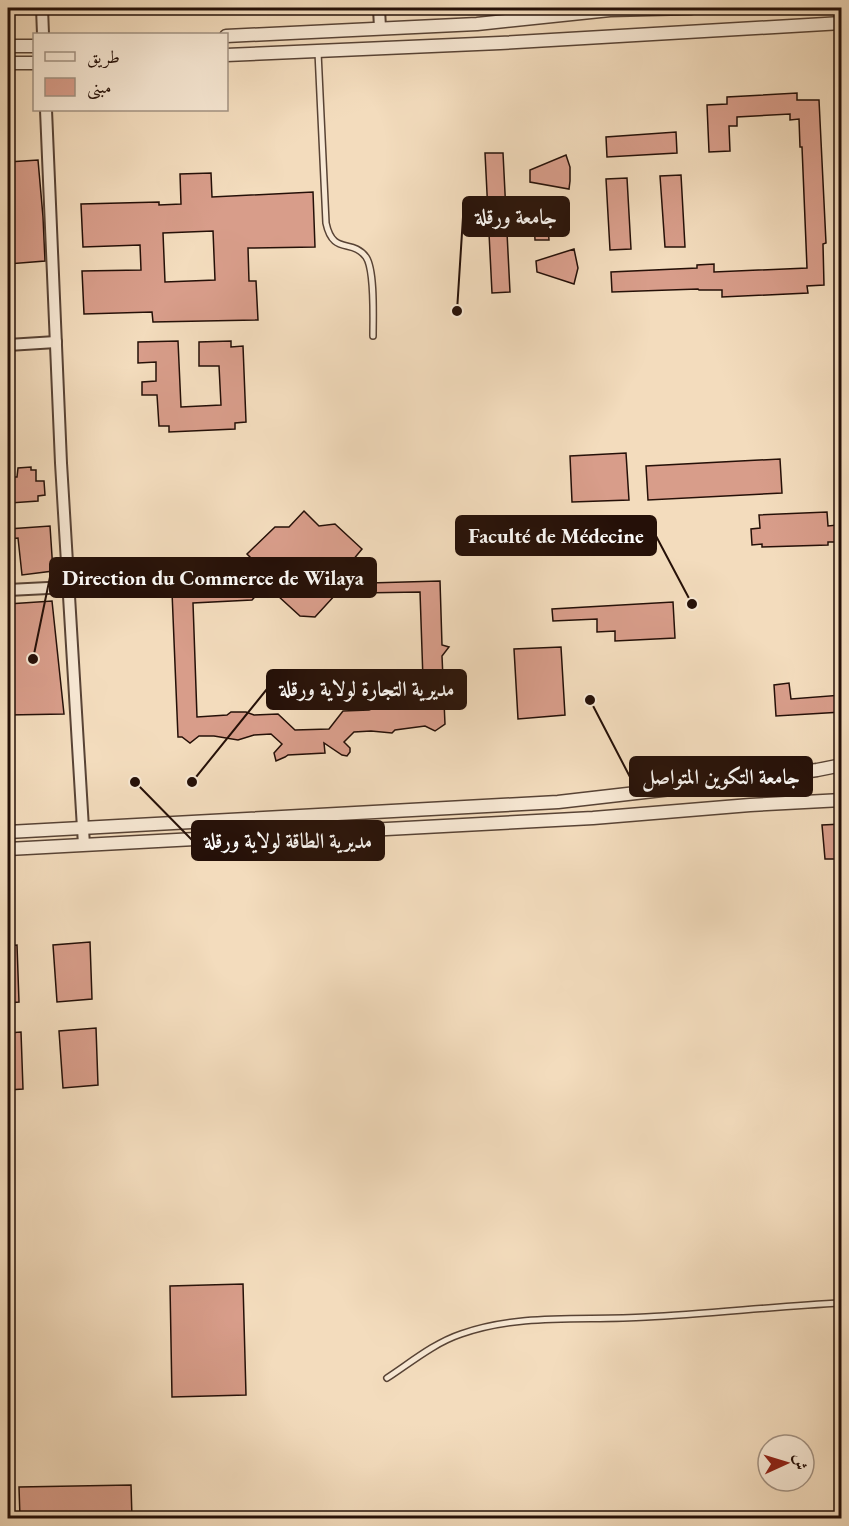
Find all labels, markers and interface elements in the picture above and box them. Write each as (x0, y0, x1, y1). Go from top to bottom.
legend (33, 33, 228, 111)
text: طريق (87, 45, 120, 69)
text: مبنى (87, 75, 112, 100)
callout: جامعة ورقلة (463, 197, 569, 236)
text: جامعة ورقلة (473, 203, 557, 230)
callout: Faculté de Médecine (456, 516, 656, 555)
text: Faculté de Médecine (468, 522, 644, 549)
callout: Direction du Commerce de Wilaya (50, 558, 376, 597)
text: Direction du Commerce de Wilaya (62, 564, 365, 591)
callout: مديرية التجارة لولاية ورقلة (267, 670, 466, 709)
text: مديرية التجارة لولاية ورقلة (278, 675, 454, 702)
callout: جامعة التكوين المتواصل (630, 757, 812, 796)
text: جامعة التكوين المتواصل (642, 763, 800, 792)
callout: مديرية الطاقة لولاية ورقلة (192, 821, 384, 860)
text: مديرية الطاقة لولاية ورقلة (202, 827, 372, 854)
north arrow (756, 1433, 816, 1493)
text: ش (789, 1453, 811, 1471)

